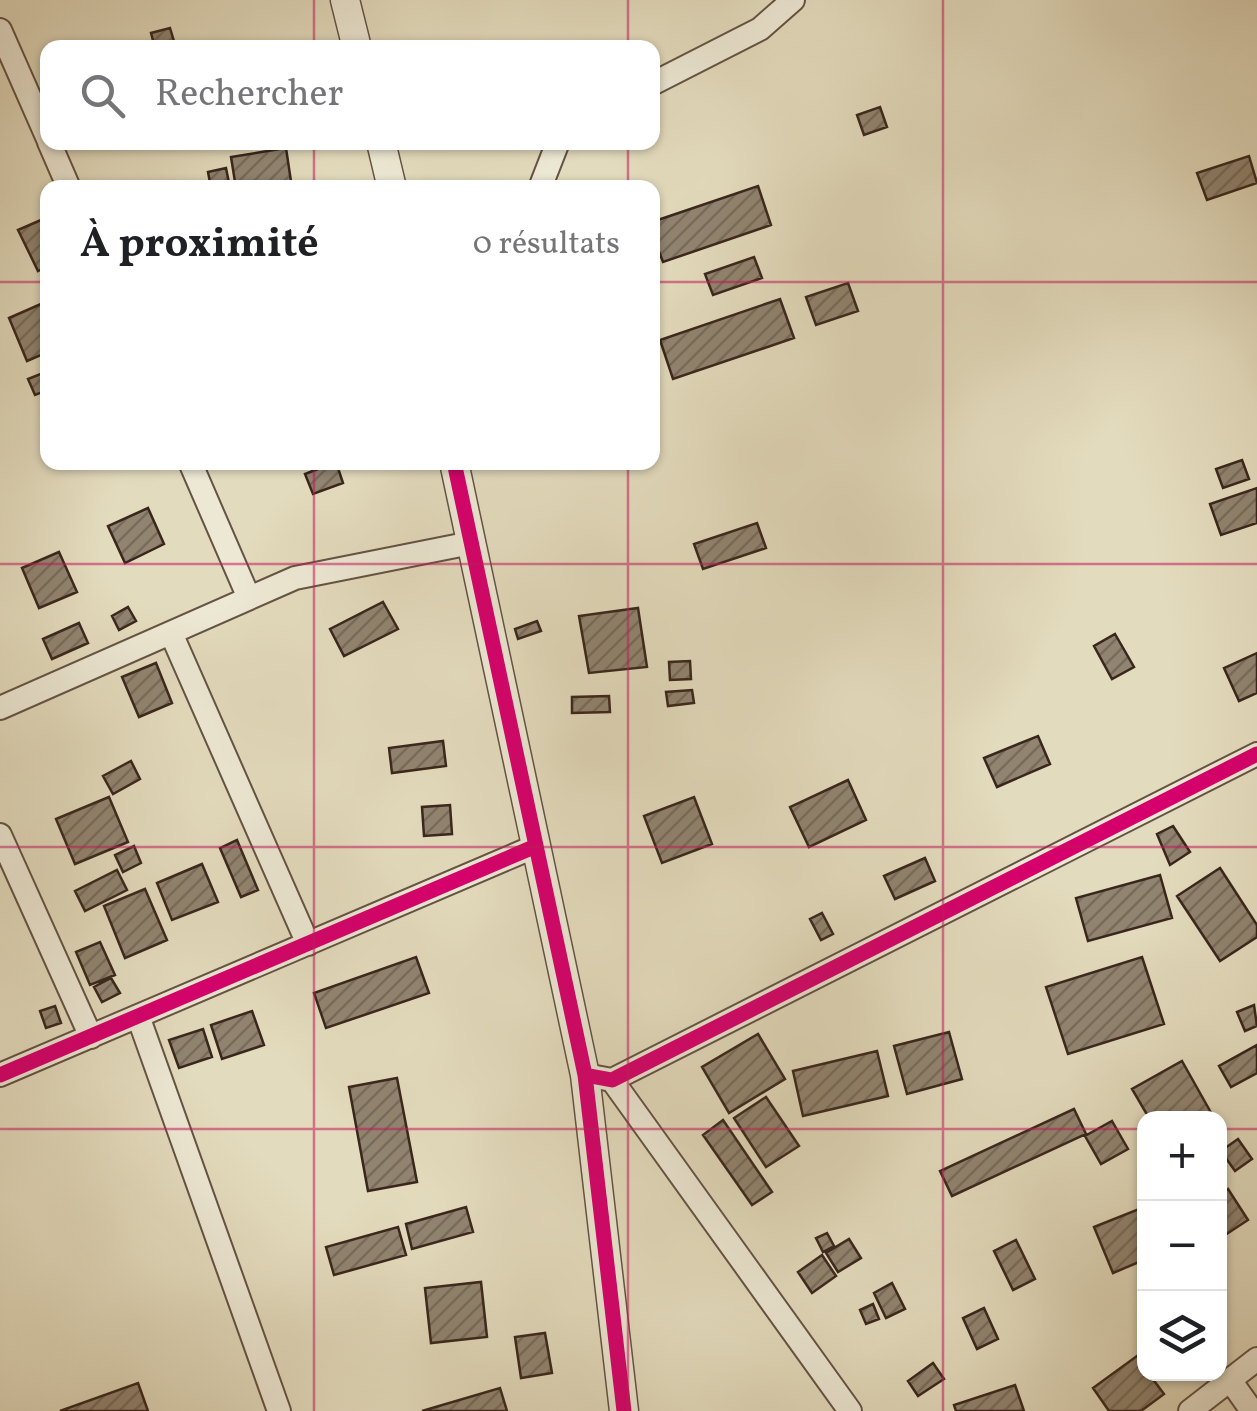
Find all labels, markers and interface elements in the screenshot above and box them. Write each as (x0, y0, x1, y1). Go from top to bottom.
search box (40, 40, 660, 150)
icon: search (75, 68, 130, 123)
text: Rechercher (155, 69, 343, 122)
text: À proximité (80, 216, 319, 275)
text: 0 résultats (473, 223, 620, 267)
map controls (1137, 1111, 1227, 1381)
button: + (1137, 1111, 1227, 1201)
button: − (1137, 1201, 1227, 1291)
button: layers (1137, 1291, 1227, 1381)

